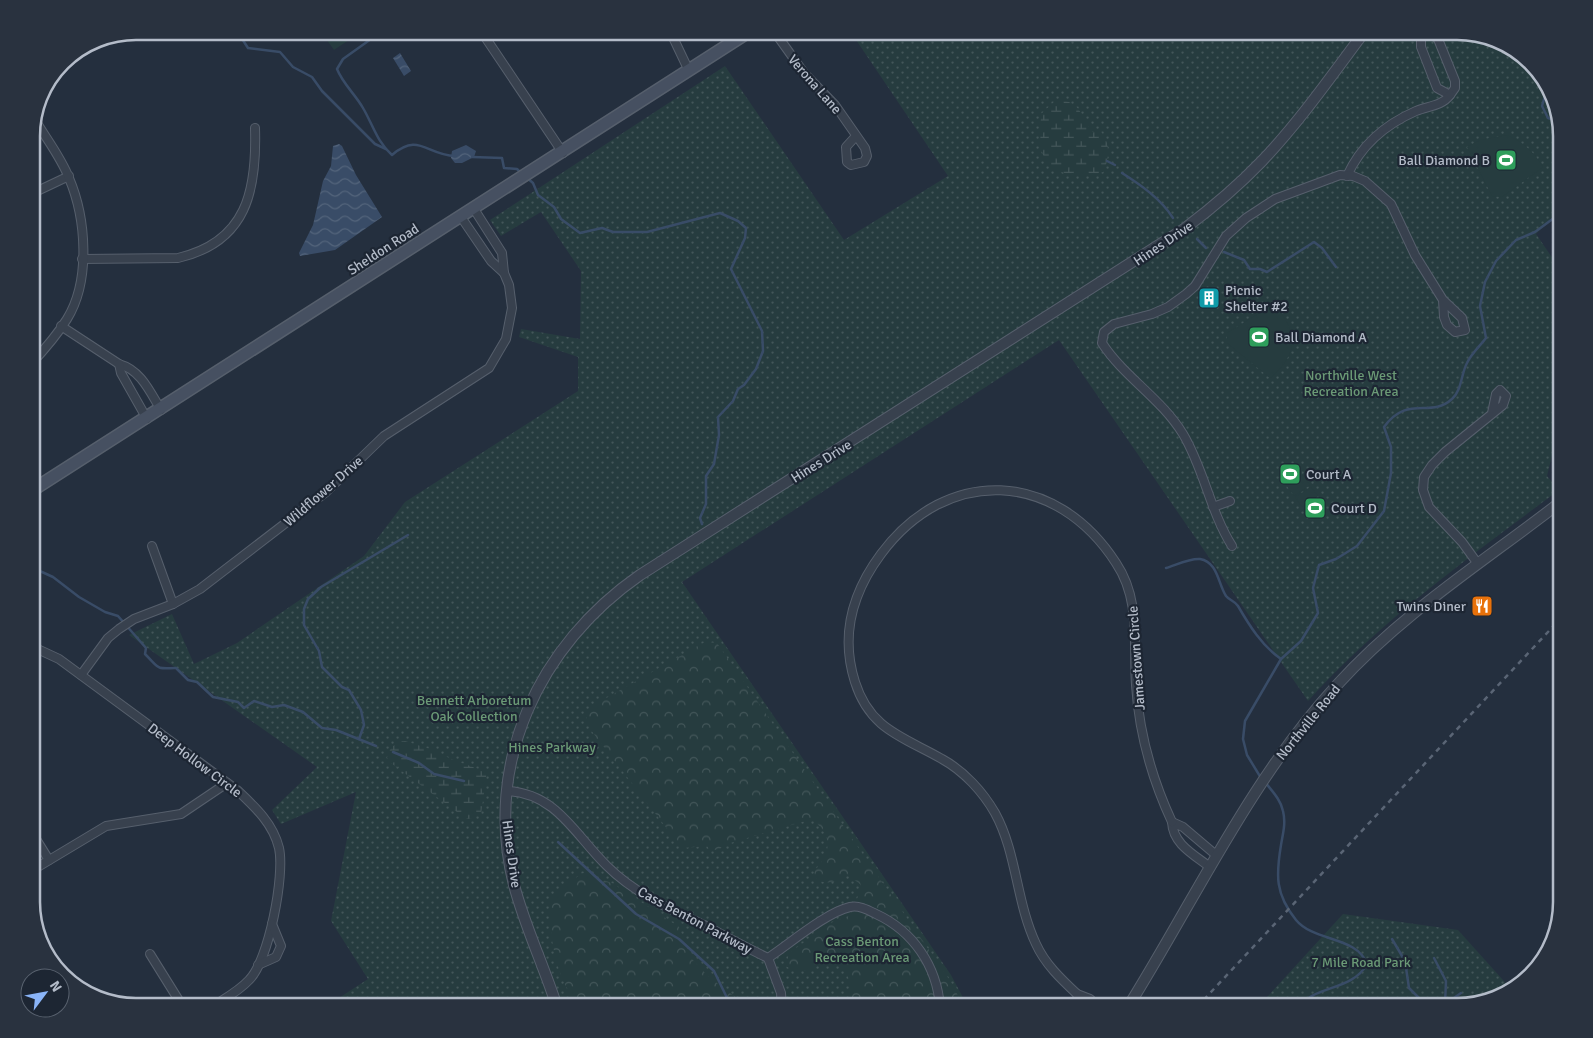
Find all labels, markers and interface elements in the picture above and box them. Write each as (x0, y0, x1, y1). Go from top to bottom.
street label: Verona Lane (784, 51, 845, 118)
sports icon: Ball Diamond B (1494, 148, 1518, 172)
place label: Ball Diamond B (1398, 152, 1490, 169)
street label: Hines Drive (1130, 217, 1196, 270)
street label: Sheldon Road (344, 220, 422, 279)
place label: Picnic Shelter #2 (1225, 282, 1288, 315)
building icon: Picnic Shelter #2 (1197, 286, 1221, 310)
sports icon: Ball Diamond A (1247, 325, 1271, 349)
place label: Ball Diamond A (1275, 329, 1367, 346)
park label: Northville West Recreation Area (1303, 367, 1399, 400)
street label: Hines Drive (788, 436, 855, 487)
street label: Wildflower Drive (280, 452, 366, 530)
sports icon: Court A (1278, 462, 1302, 486)
place label: Court A (1306, 466, 1352, 483)
sports icon: Court D (1303, 496, 1327, 520)
place label: Court D (1331, 500, 1377, 517)
restaurant icon: Twins Diner (1470, 594, 1494, 618)
place label: Twins Diner (1396, 598, 1467, 615)
street label: Jamestown Circle (1124, 605, 1149, 711)
street label: Northville Road (1273, 681, 1344, 764)
park label: Bennett Arboretum Oak Collection (417, 692, 531, 725)
street label: Deep Hollow Circle (144, 720, 245, 801)
park label: Hines Parkway (508, 739, 596, 756)
street label: Hines Drive (498, 819, 525, 889)
street label: Cass Benton Parkway (635, 883, 755, 958)
park label: Cass Benton Recreation Area (814, 933, 910, 966)
park label: 7 Mile Road Park (1311, 954, 1411, 971)
north arrow (20, 968, 70, 1018)
text: N (46, 978, 65, 995)

